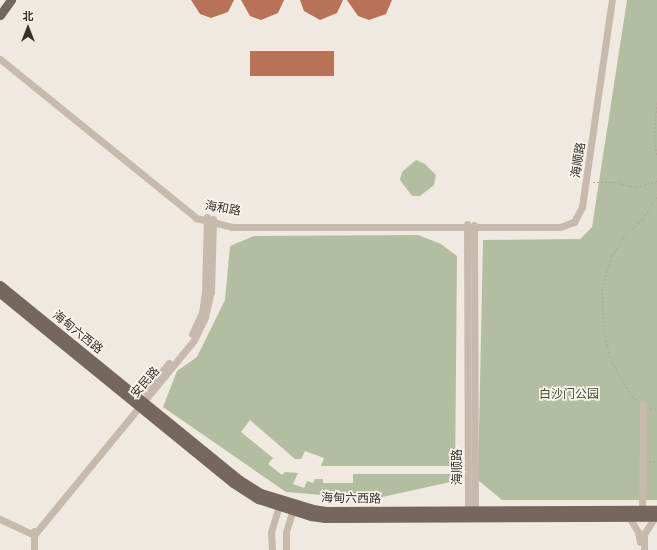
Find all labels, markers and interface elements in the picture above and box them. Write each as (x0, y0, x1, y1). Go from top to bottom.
north arrow (8, 8, 48, 48)
text: 北 (23, 8, 34, 24)
street label: 海顺路 (568, 141, 588, 179)
street label: 海和路 (204, 198, 242, 218)
street label: 海甸六西路 (50, 308, 106, 356)
street label: 安民路 (128, 364, 162, 400)
park label: 白沙门公园 (539, 387, 599, 401)
street label: 海顺路 (450, 449, 464, 485)
street label: 海甸六西路 (321, 490, 381, 506)

